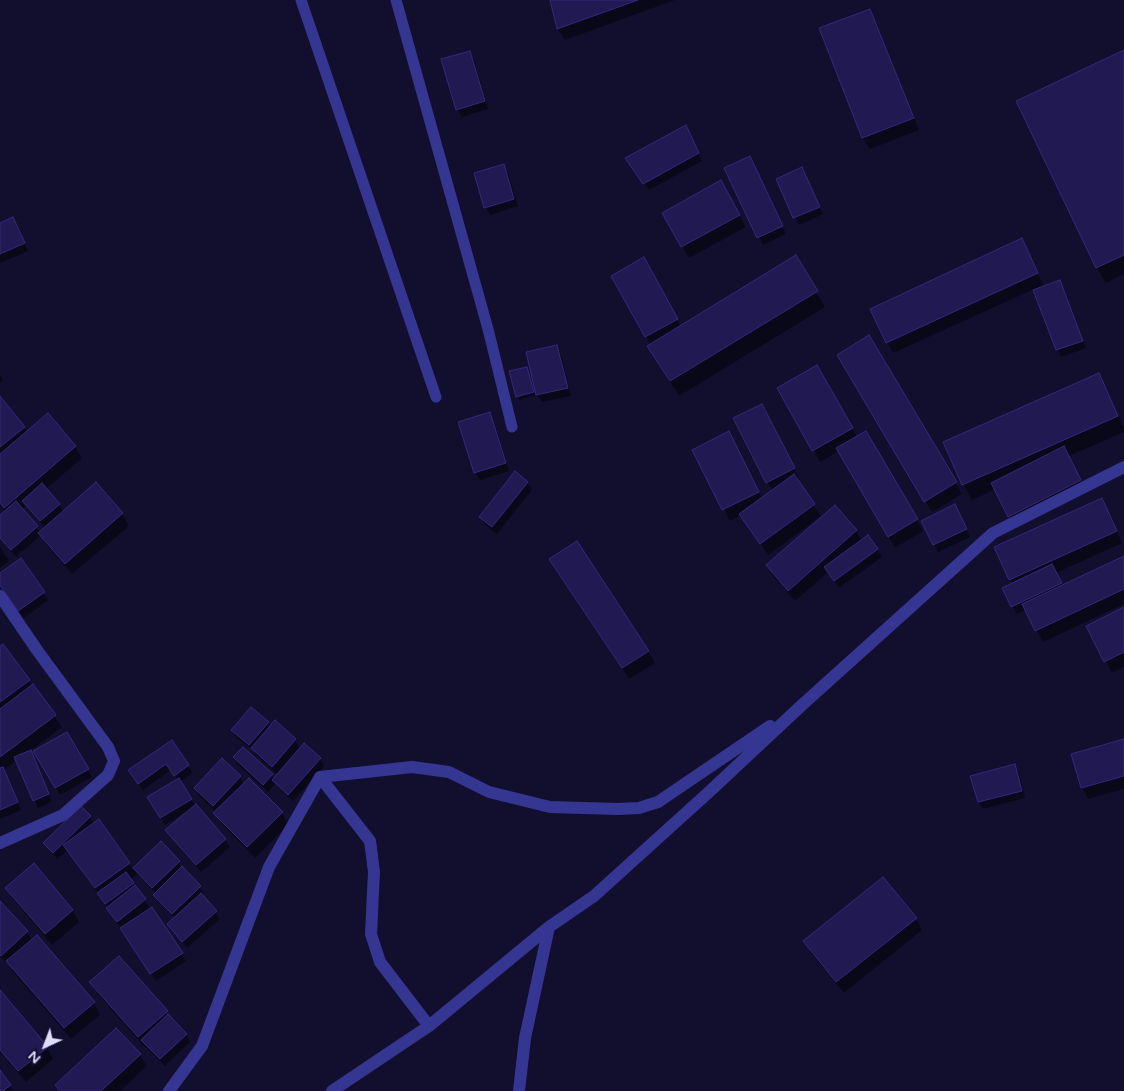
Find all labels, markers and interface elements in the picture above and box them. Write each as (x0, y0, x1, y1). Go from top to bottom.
north arrow (20, 1021, 70, 1071)
text: N (25, 1047, 44, 1067)

